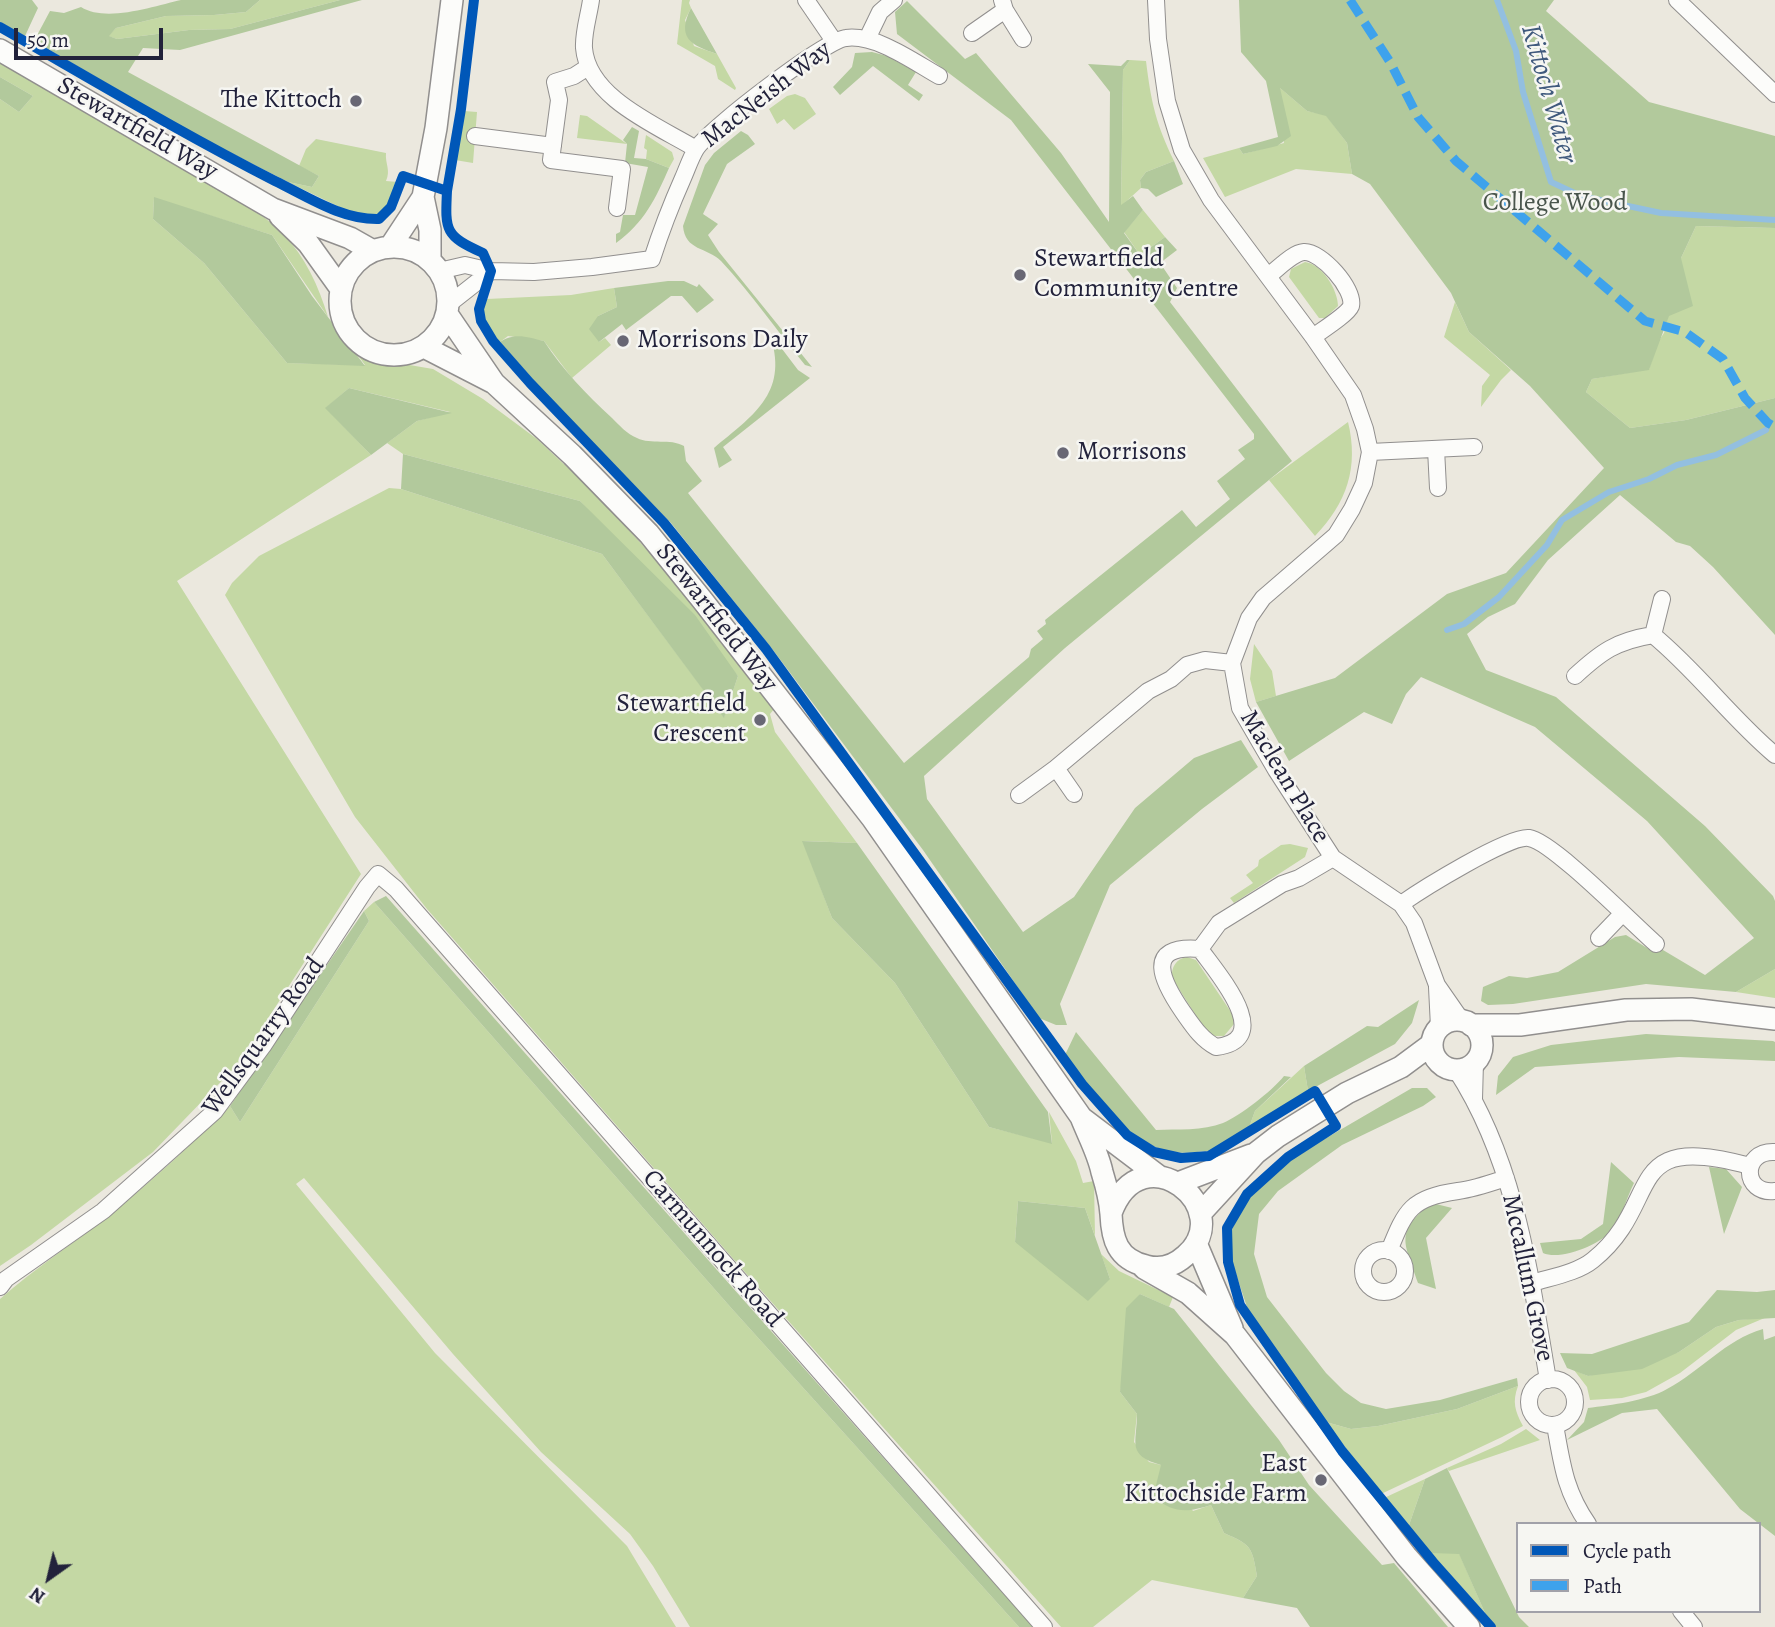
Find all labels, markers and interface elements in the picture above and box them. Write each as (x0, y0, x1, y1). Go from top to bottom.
scale bar (18, 14, 166, 58)
water label: Kittoch Water (1512, 21, 1584, 167)
text: 50 m (27, 26, 69, 54)
street label: MacNeish Way (696, 35, 838, 155)
street label: Stewartfield Way (51, 70, 223, 188)
place label: The Kittoch (221, 85, 342, 117)
marker: The Kittoch (348, 93, 364, 109)
park label: College Wood (1483, 188, 1627, 220)
place label: Stewartfield Community Centre (1034, 244, 1239, 306)
marker: Stewartfield Community Centre (1012, 267, 1028, 283)
place label: Morrisons Daily (637, 325, 808, 357)
marker: Morrisons Daily (615, 333, 631, 349)
place label: Morrisons (1077, 437, 1187, 469)
marker: Morrisons (1055, 445, 1071, 461)
street label: Stewartfield Way (648, 537, 784, 699)
place label: Stewartfield Crescent (616, 689, 746, 750)
street label: Maclean Place (1232, 705, 1336, 849)
marker: Stewartfield Crescent (752, 712, 768, 728)
street label: Wellsquarry Road (196, 952, 332, 1122)
street label: Carmunnock Road (635, 1164, 789, 1334)
street label: Mccallum Grove (1494, 1191, 1560, 1365)
place label: East Kittochside Farm (1124, 1449, 1307, 1510)
marker: East Kittochside Farm (1313, 1472, 1329, 1488)
legend (1516, 1522, 1761, 1613)
text: Cycle path (1583, 1537, 1672, 1565)
north arrow (14, 1543, 84, 1613)
text: Path (1583, 1572, 1622, 1600)
text: N (24, 1581, 50, 1610)

